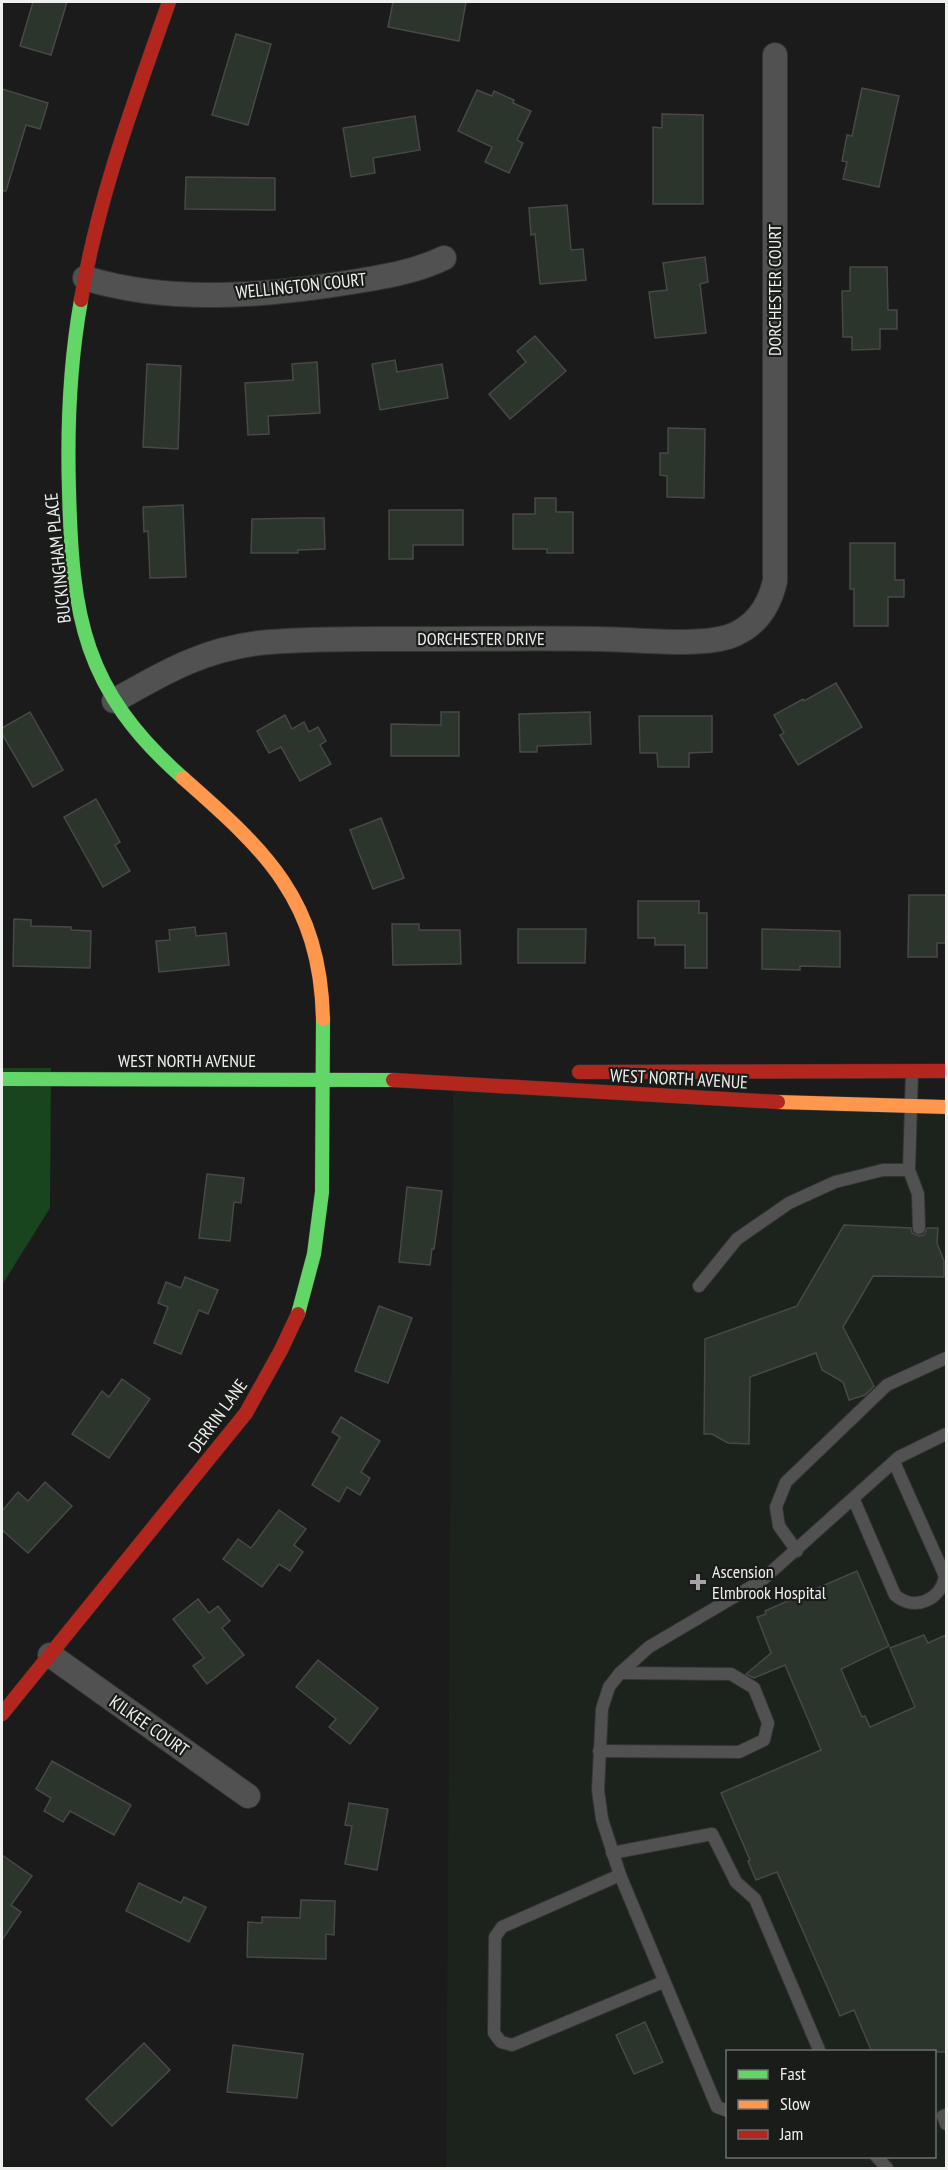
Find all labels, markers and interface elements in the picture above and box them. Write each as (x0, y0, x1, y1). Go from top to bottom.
street label: DORCHESTER COURT (763, 224, 786, 356)
street label: WELLINGTON COURT (235, 267, 367, 304)
street label: BUCKINGHAM PLACE (39, 492, 76, 624)
street label: DORCHESTER DRIVE (417, 627, 545, 650)
street label: WEST NORTH AVENUE (118, 1049, 256, 1072)
street label: WEST NORTH AVENUE (610, 1063, 748, 1094)
street label: DERRIN LANE (183, 1374, 252, 1457)
place label: Ascension Elmbrook Hospital (712, 1560, 827, 1604)
marker: Ascension Elmbrook Hospital (689, 1573, 707, 1591)
street label: KILKEE COURT (105, 1690, 193, 1761)
legend (726, 2050, 936, 2158)
text: Fast (780, 2062, 806, 2085)
text: Slow (780, 2092, 811, 2115)
text: Jam (779, 2122, 803, 2145)

